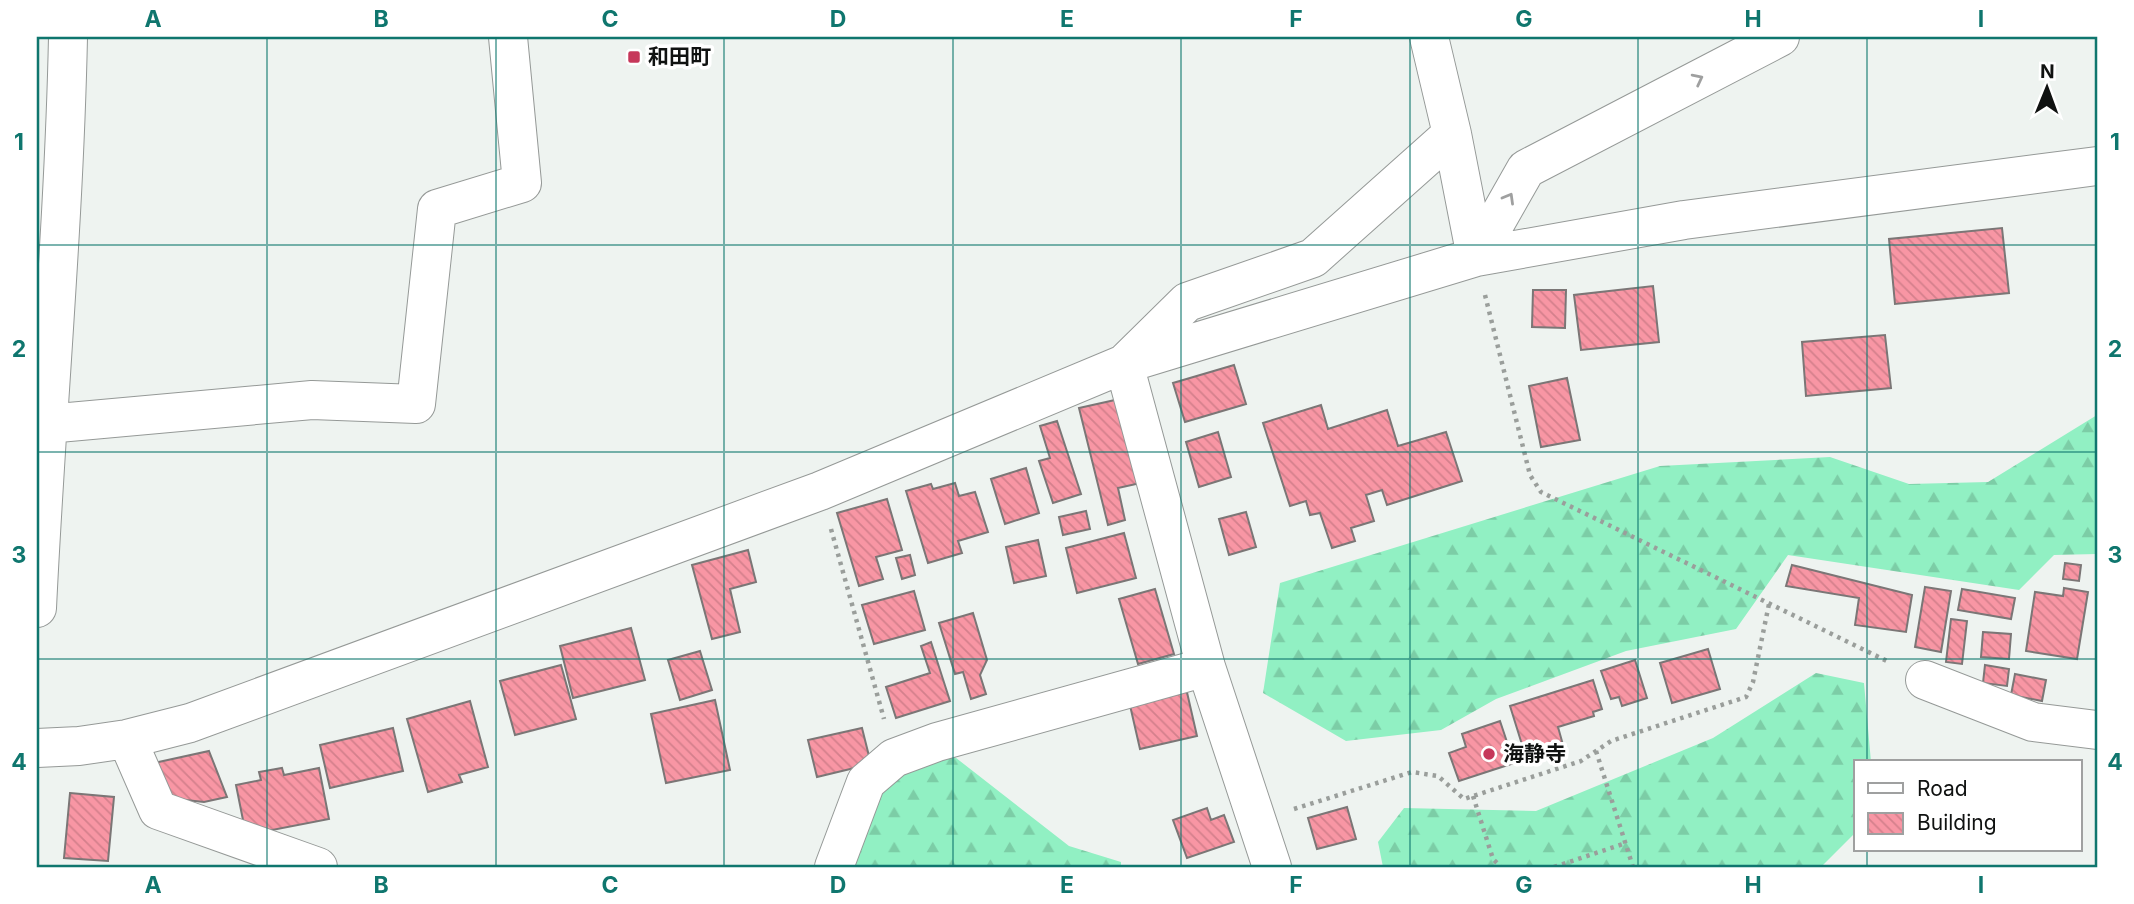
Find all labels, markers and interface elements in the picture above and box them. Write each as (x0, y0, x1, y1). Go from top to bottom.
text: A (144, 5, 162, 33)
text: B (373, 5, 389, 33)
text: C (601, 5, 619, 33)
text: D (830, 5, 846, 33)
text: E (1060, 5, 1074, 33)
text: F (1289, 5, 1303, 33)
text: G (1515, 5, 1533, 33)
text: H (1744, 5, 1762, 33)
text: I (1978, 5, 1984, 33)
place label: 和田町 (648, 44, 711, 69)
marker: 和田町 (626, 49, 642, 65)
north arrow (2011, 52, 2082, 122)
text: N (2040, 60, 2055, 83)
one-way arrow (1691, 74, 1703, 88)
text: 1 (14, 128, 24, 156)
text: 1 (2110, 128, 2120, 156)
one-way arrow (1501, 192, 1514, 205)
text: 2 (12, 335, 26, 363)
text: 2 (2108, 335, 2122, 363)
text: 3 (12, 541, 26, 569)
text: 3 (2108, 541, 2122, 569)
place label: 海静寺 (1503, 741, 1566, 766)
marker: 海静寺 (1481, 746, 1497, 762)
text: 4 (11, 748, 27, 776)
text: 4 (2107, 748, 2123, 776)
legend (1854, 760, 2082, 852)
text: Road (1917, 776, 1968, 801)
text: Building (1917, 810, 1997, 835)
text: A (144, 871, 162, 899)
text: B (373, 871, 389, 899)
text: C (601, 871, 619, 899)
text: D (830, 871, 846, 899)
text: E (1060, 871, 1074, 899)
text: F (1289, 871, 1303, 899)
text: G (1515, 871, 1533, 899)
text: H (1744, 871, 1762, 899)
text: I (1978, 871, 1984, 899)

